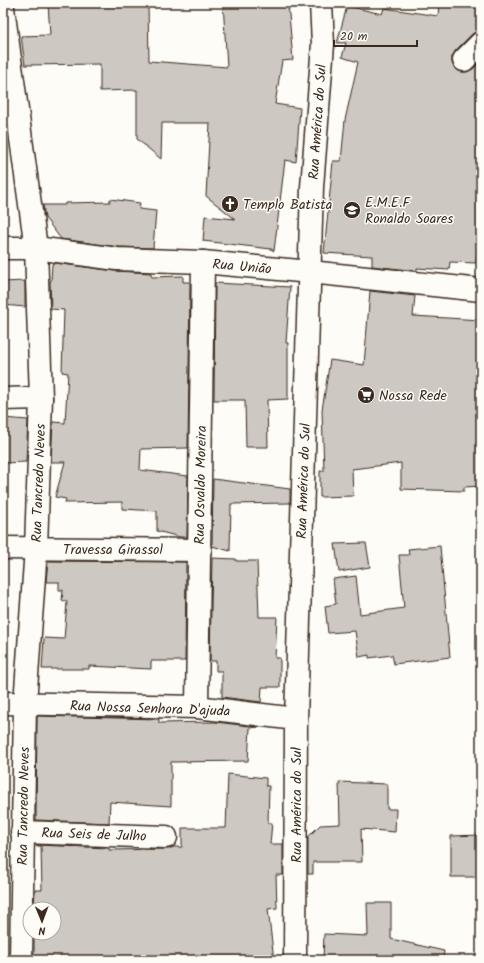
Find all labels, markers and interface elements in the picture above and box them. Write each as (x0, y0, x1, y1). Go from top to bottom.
scale bar (334, 22, 417, 48)
text: 20 m (340, 27, 368, 46)
street label: Rua América do Sul (303, 63, 333, 181)
place label: E.M.E.F Ronaldo Soares (365, 192, 453, 230)
church icon: Templo Batista (220, 194, 240, 214)
place label: Templo Batista (243, 194, 332, 216)
school or university icon: E.M.E.F Ronaldo Soares (342, 200, 362, 220)
street label: Rua União (211, 253, 272, 281)
supermarket icon: Nossa Rede (356, 385, 376, 405)
place label: Nossa Rede (379, 385, 447, 407)
street label: Rua América do Sul (291, 422, 317, 539)
street label: Rua Tancredo Neves (26, 423, 52, 543)
street label: Rua Osvaldo Moreira (189, 425, 213, 545)
street label: Travessa Girassol (63, 539, 163, 561)
street label: Rua Nossa Senhora D'ajuda (69, 695, 230, 723)
street label: Rua Tancredo Neves (12, 746, 36, 866)
street label: Rua América do Sul (286, 747, 308, 863)
street label: Rua Seis de Julho (41, 822, 147, 848)
north arrow (22, 901, 62, 941)
text: N (38, 921, 46, 939)

